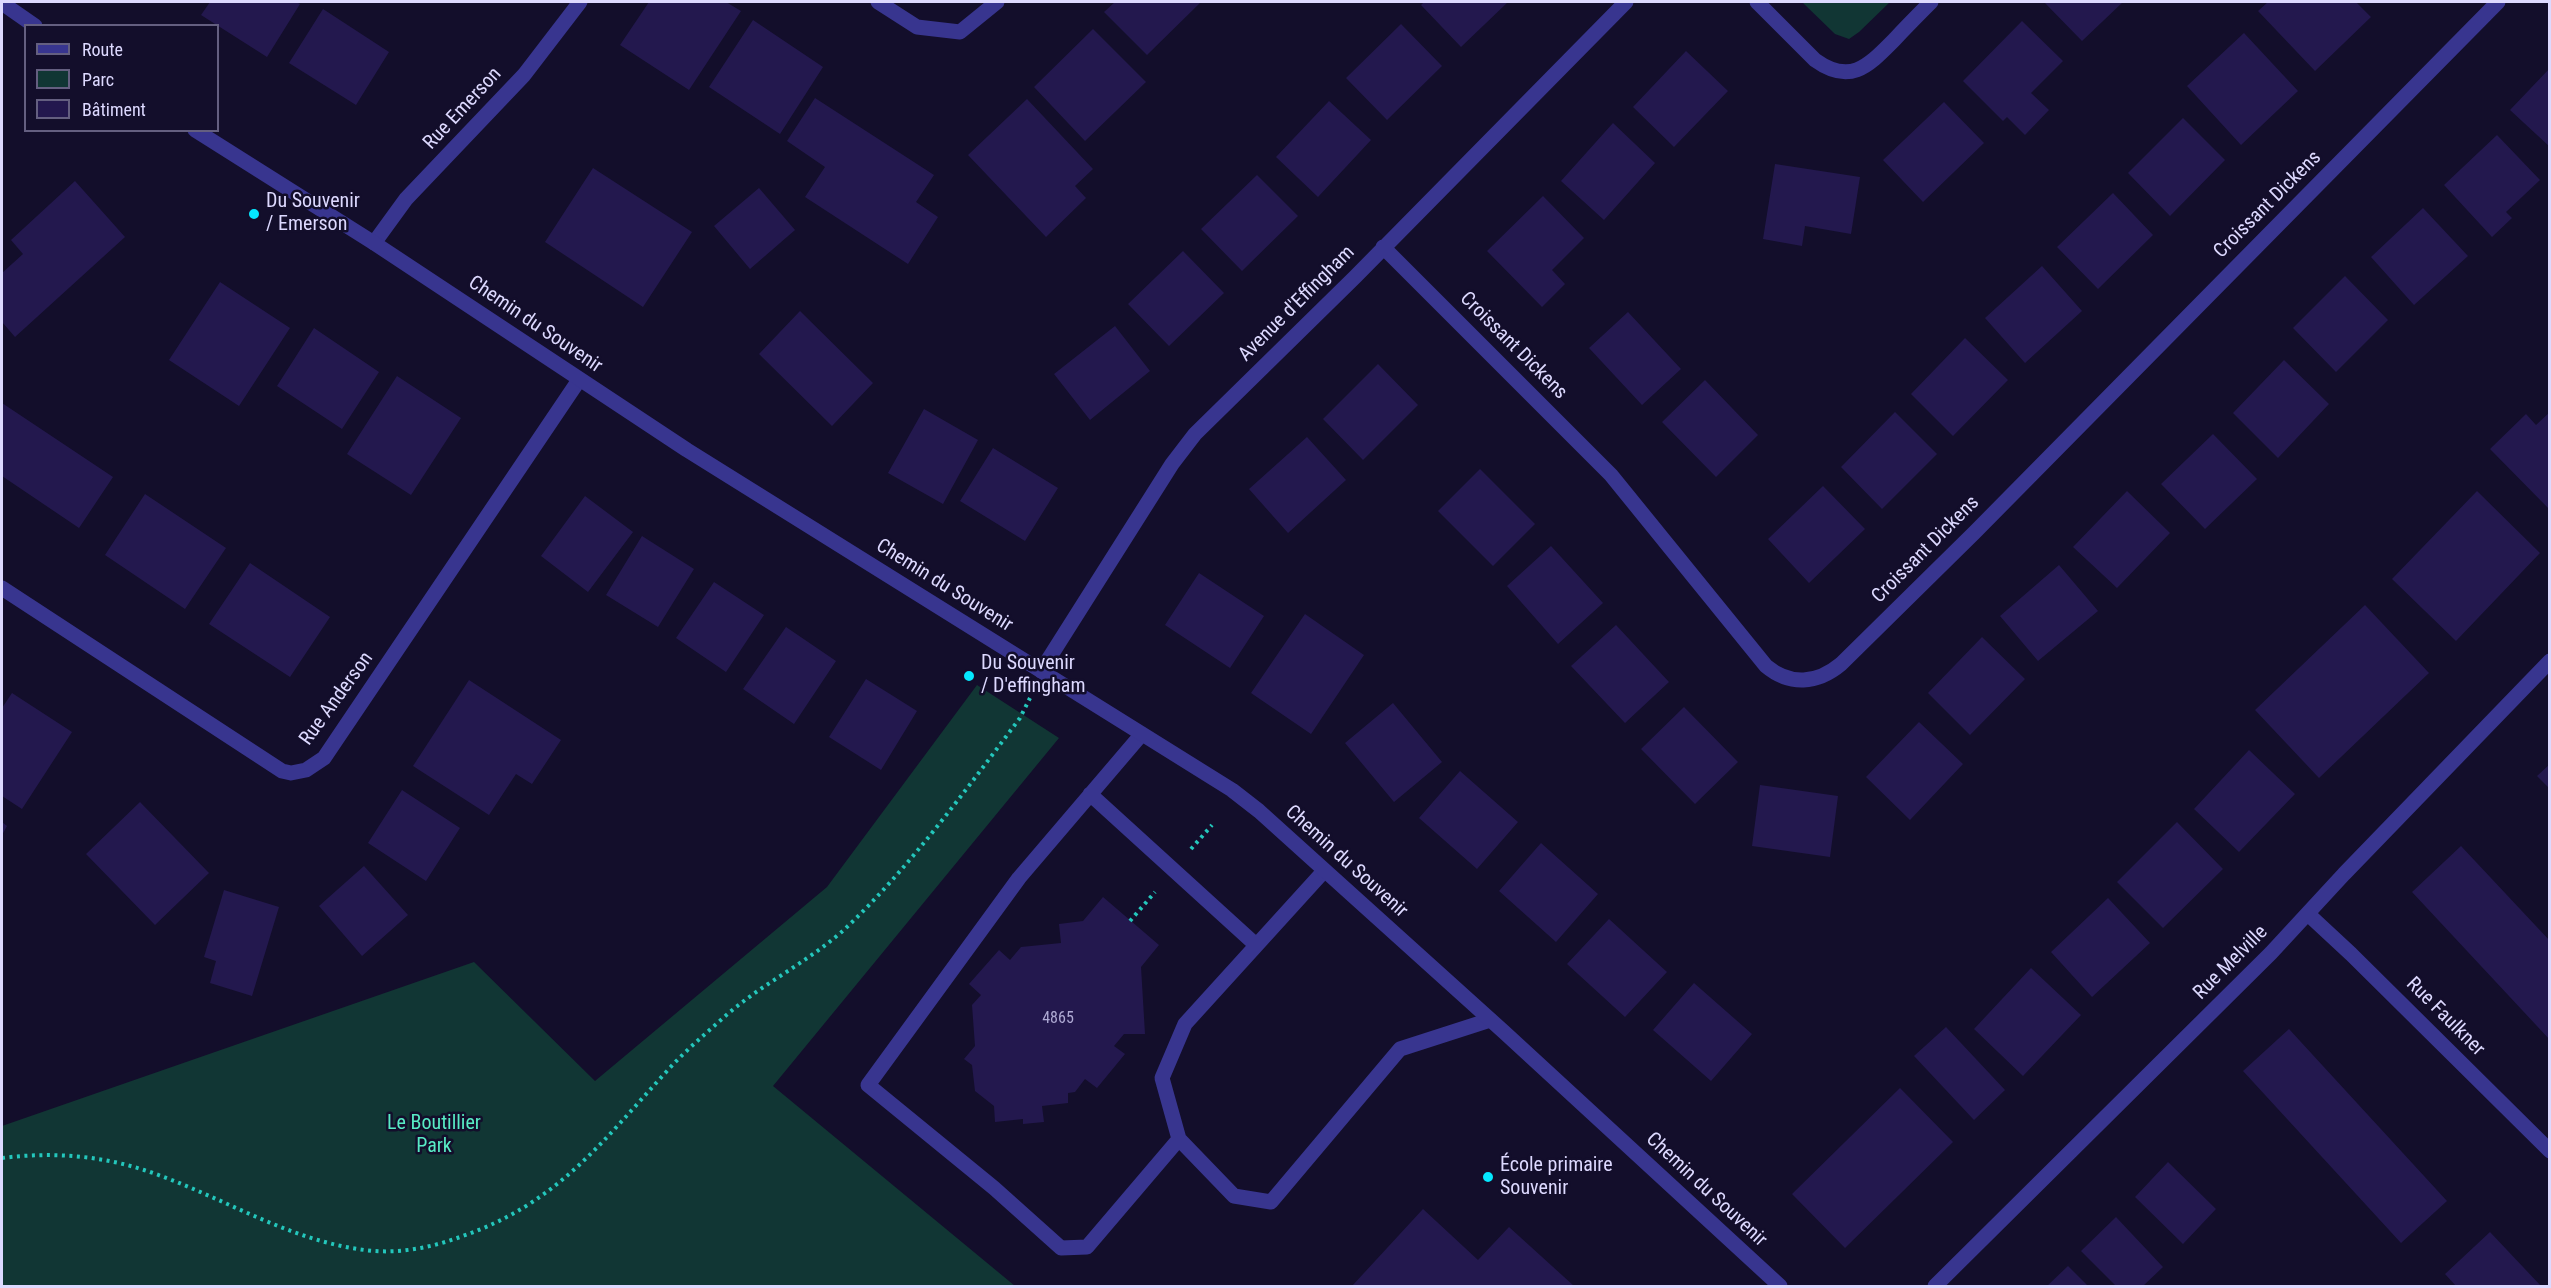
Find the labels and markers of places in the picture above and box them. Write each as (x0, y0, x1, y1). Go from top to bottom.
place label: Du Souvenir / Emerson (266, 190, 360, 237)
marker: Du Souvenir / Emerson (247, 207, 261, 221)
place label: Du Souvenir / D'effingham (981, 652, 1085, 699)
marker: Du Souvenir / D'effingham (962, 669, 976, 683)
place label: École primaire Souvenir (1500, 1154, 1613, 1201)
marker: École primaire Souvenir (1481, 1170, 1495, 1184)

